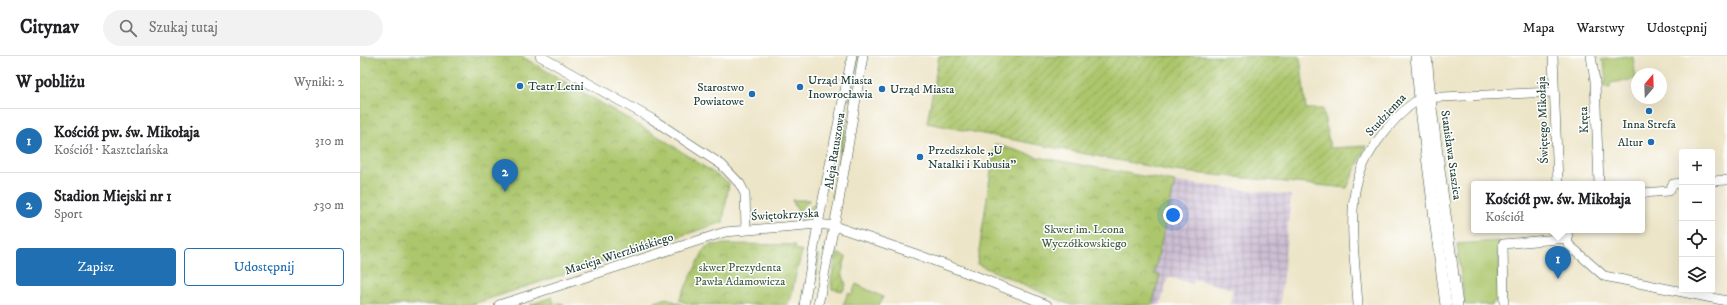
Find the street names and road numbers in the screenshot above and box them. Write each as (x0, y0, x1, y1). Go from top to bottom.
street label: Świętego Mikołaja (1534, 75, 1552, 164)
street label: Studzienna (1363, 90, 1410, 139)
street label: Kręta (1576, 105, 1592, 134)
street label: Stanisława Staszica (1437, 109, 1465, 202)
street label: Aleja Ratuszowa (822, 111, 849, 190)
street label: Świętokrzyska (751, 206, 820, 224)
street label: Macieja Wierzbińskiego (563, 229, 675, 279)

